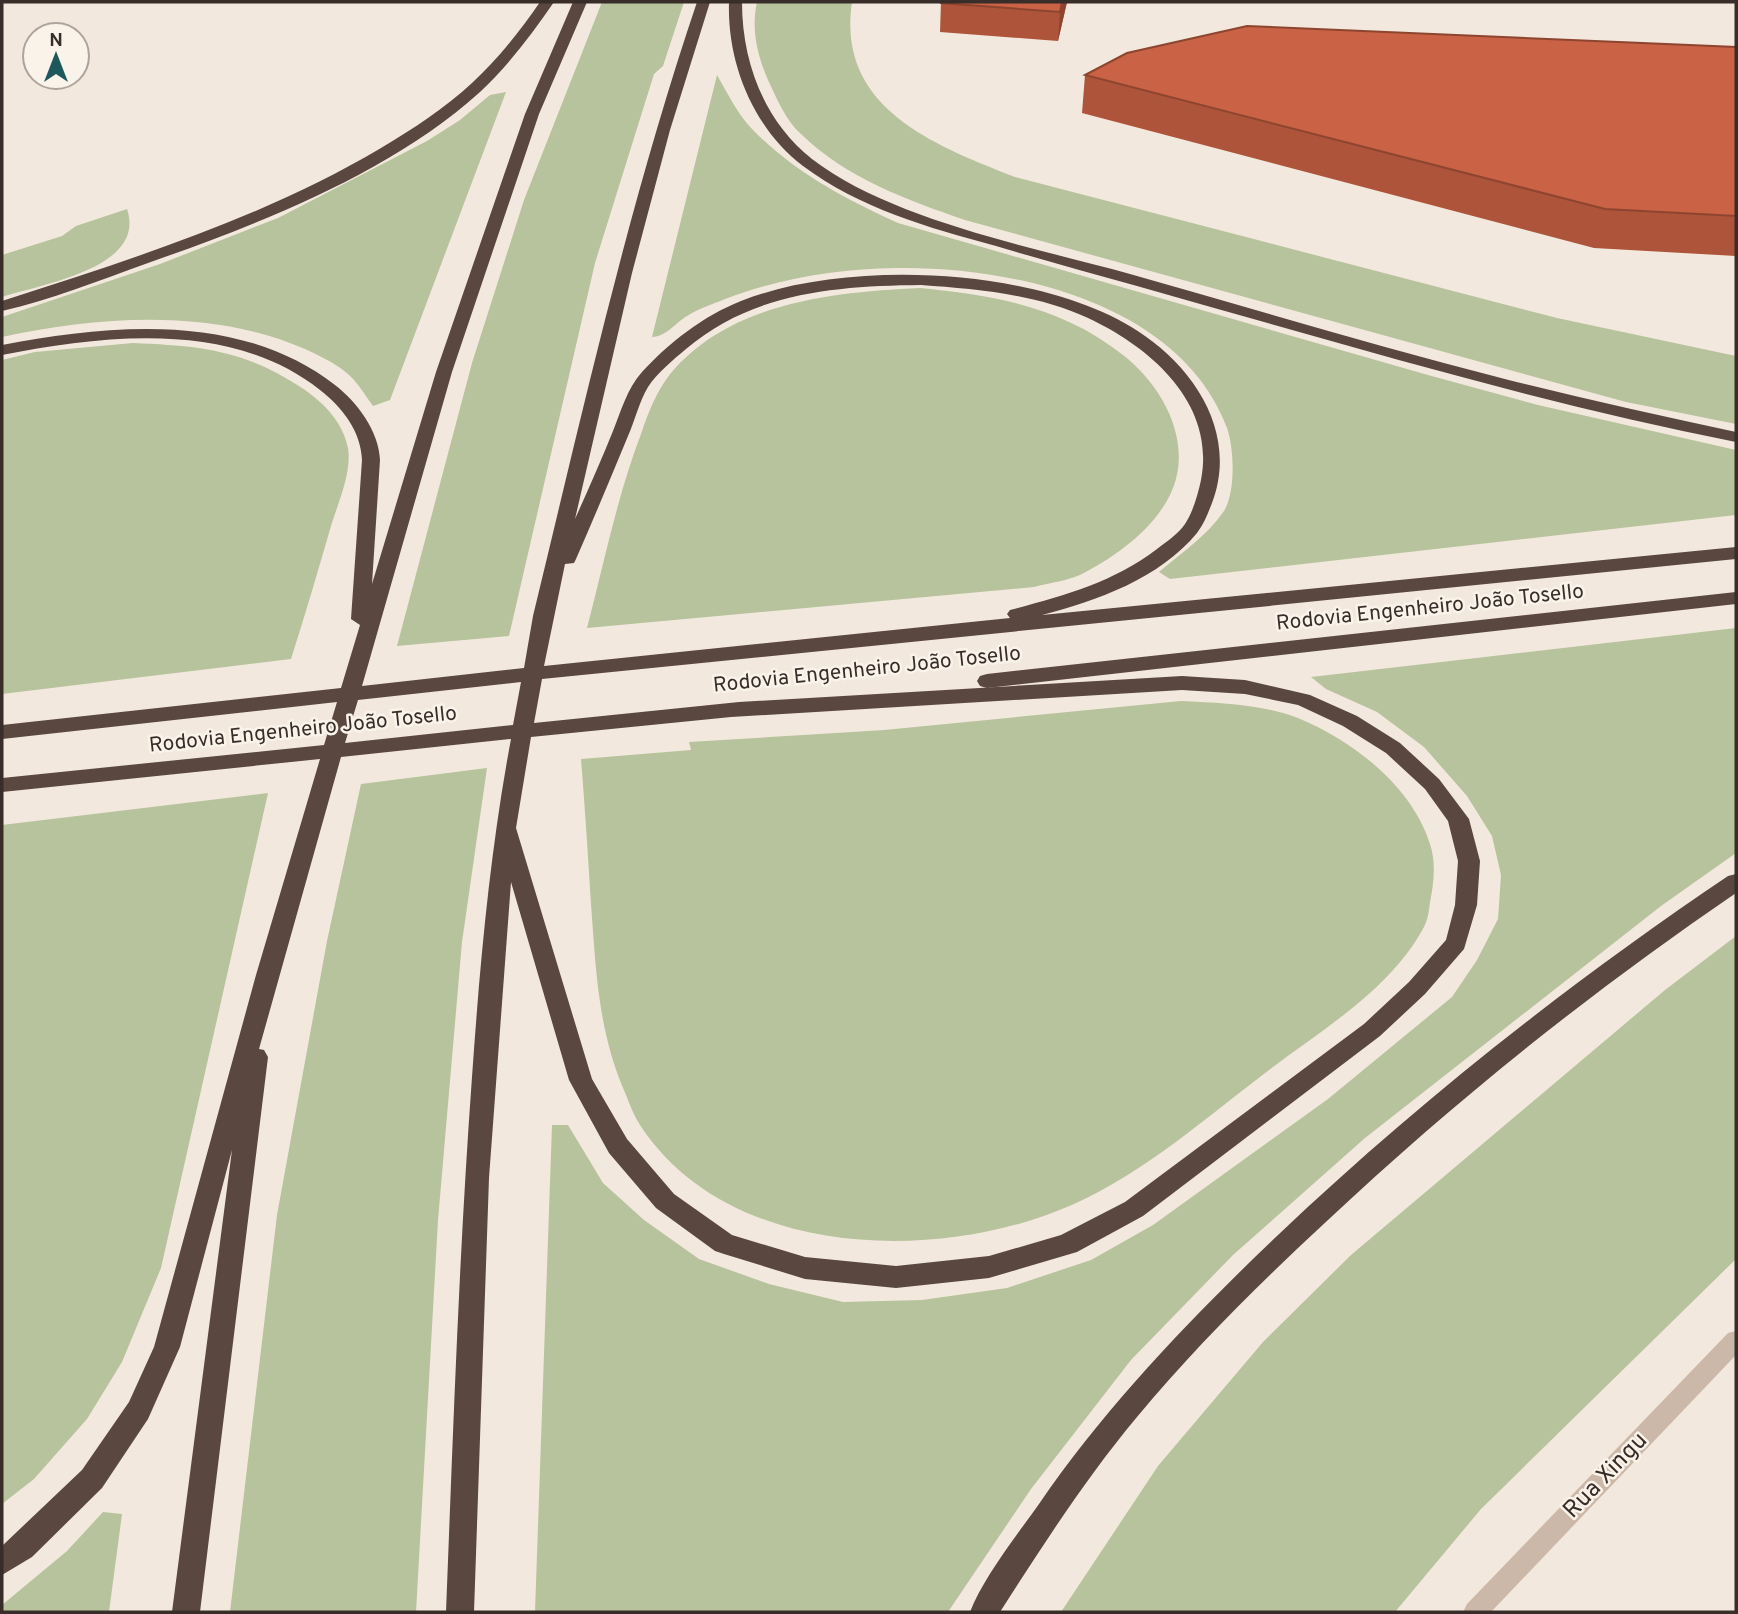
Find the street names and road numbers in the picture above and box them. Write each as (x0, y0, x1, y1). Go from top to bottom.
street label: Rodovia Engenheiro João Tosello (1275, 578, 1585, 638)
street label: Rodovia Engenheiro João Tosello (712, 640, 1022, 700)
street label: Rodovia Engenheiro João Tosello (148, 700, 458, 760)
street label: Rua Xingu (1557, 1427, 1655, 1525)

